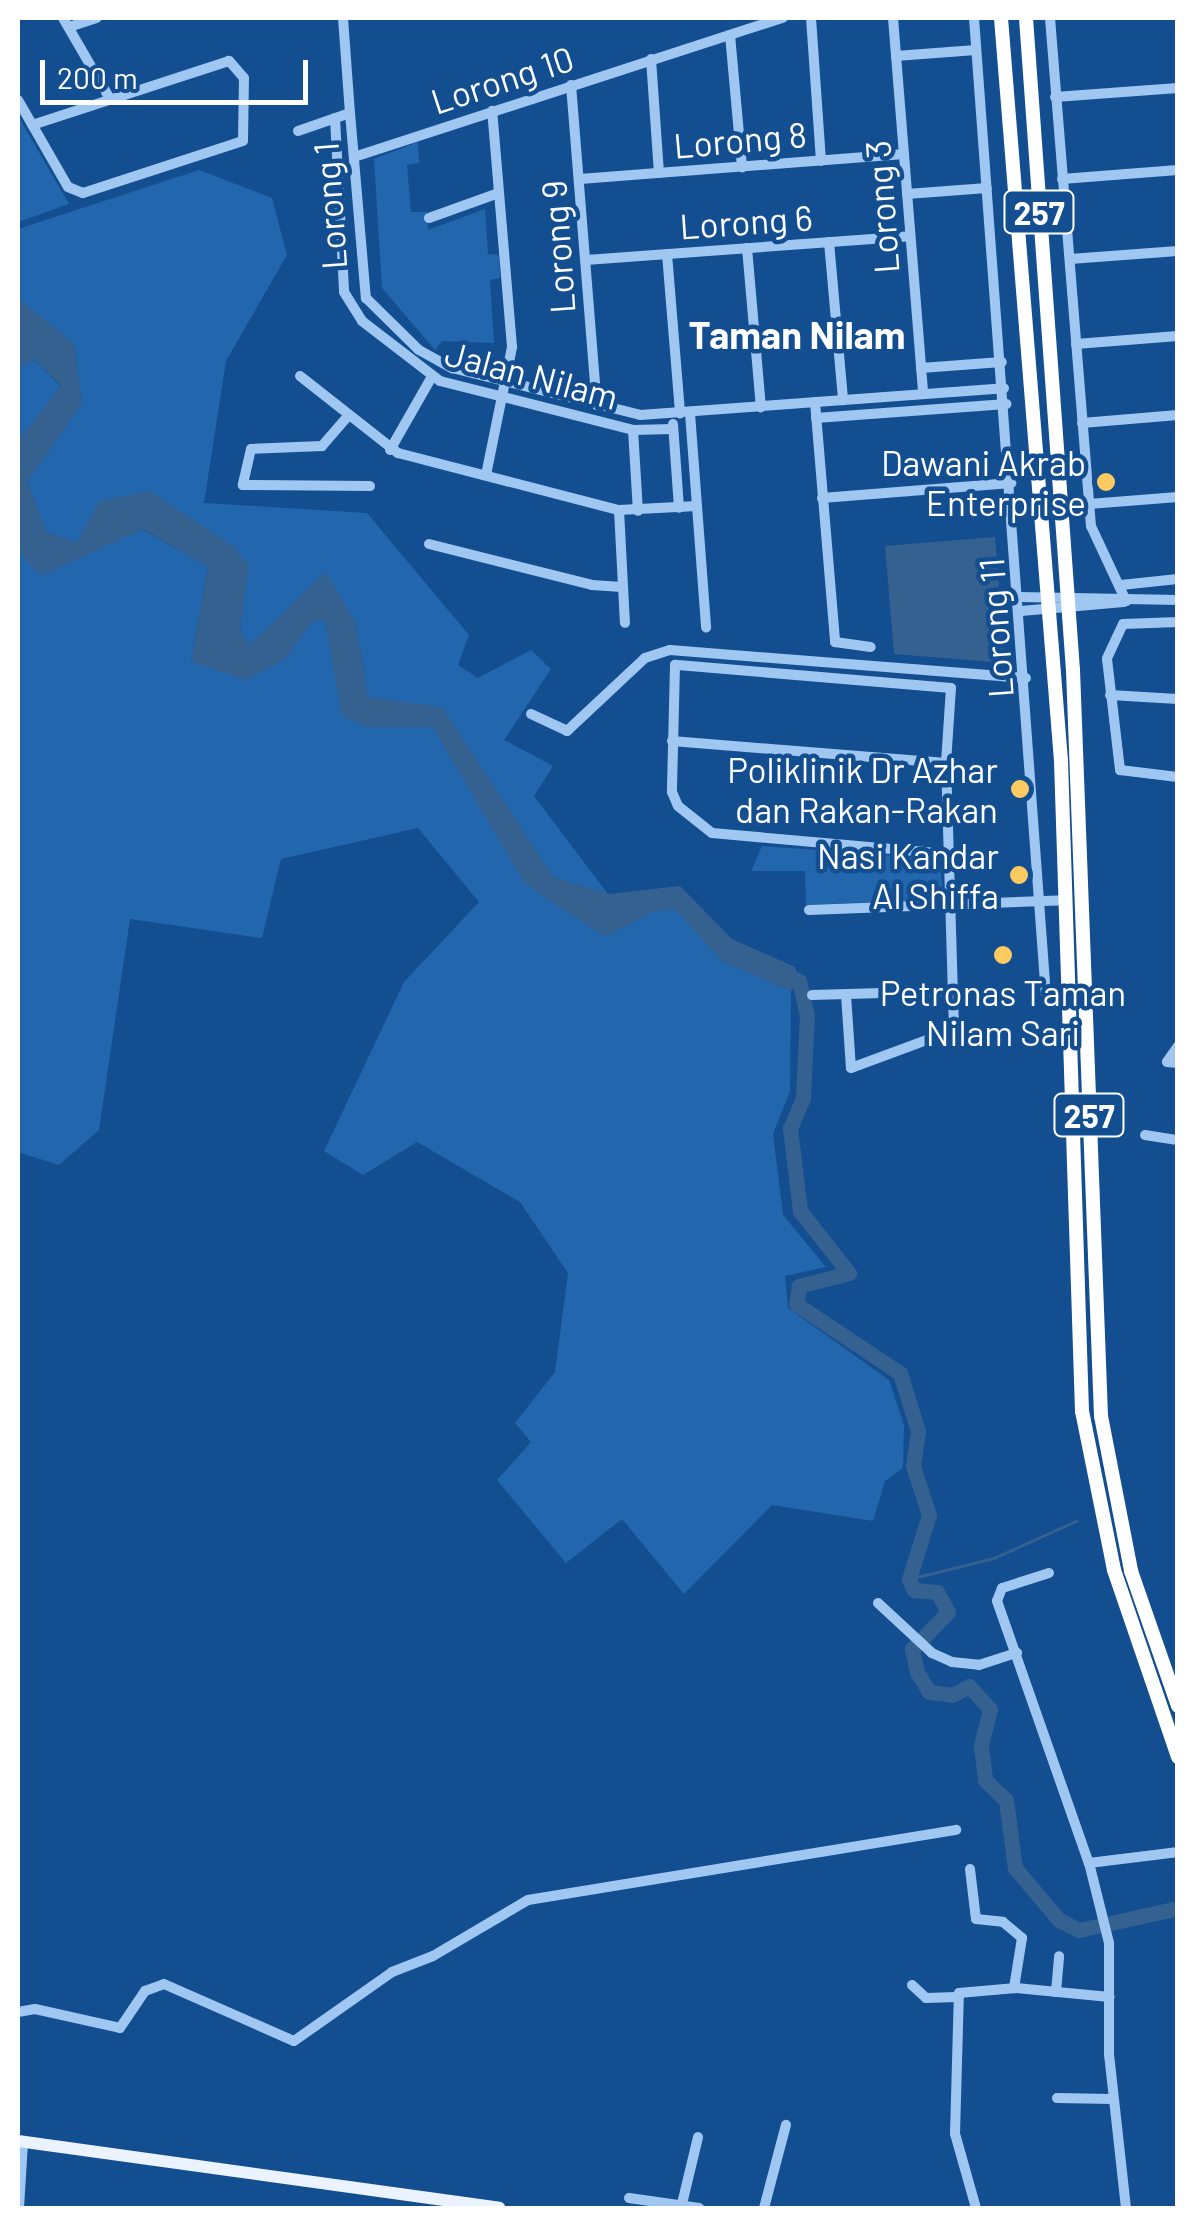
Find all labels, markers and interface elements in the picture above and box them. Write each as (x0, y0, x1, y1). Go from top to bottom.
street label: Lorong 10 (426, 36, 578, 122)
scale bar (45, 40, 312, 102)
text: 200 m (57, 59, 138, 95)
street label: Lorong 8 (672, 112, 808, 166)
street label: Lorong 3 (855, 139, 907, 275)
street label: Lorong 1 (304, 141, 354, 271)
street label: Lorong 9 (531, 179, 583, 315)
road number: 257 (1002, 185, 1076, 239)
street label: Lorong 6 (678, 195, 814, 247)
district label: Taman Nilam (688, 312, 906, 358)
street label: Jalan Nilam (441, 331, 623, 417)
place label: Dawani Akrab Enterprise (881, 441, 1086, 523)
marker: Dawani Akrab Enterprise (1095, 471, 1117, 493)
street label: Lorong 11 (969, 557, 1021, 699)
place label: Poliklinik Dr Azhar dan Rakan-Rakan (727, 748, 998, 830)
marker: Poliklinik Dr Azhar dan Rakan-Rakan (1007, 776, 1033, 802)
place label: Nasi Kandar Al Shiffa (817, 834, 999, 916)
marker: Nasi Kandar Al Shiffa (1008, 864, 1030, 886)
marker: Petronas Taman Nilam Sari (992, 944, 1014, 966)
place label: Petronas Taman Nilam Sari (880, 971, 1126, 1053)
road number: 257 (1052, 1088, 1126, 1142)

